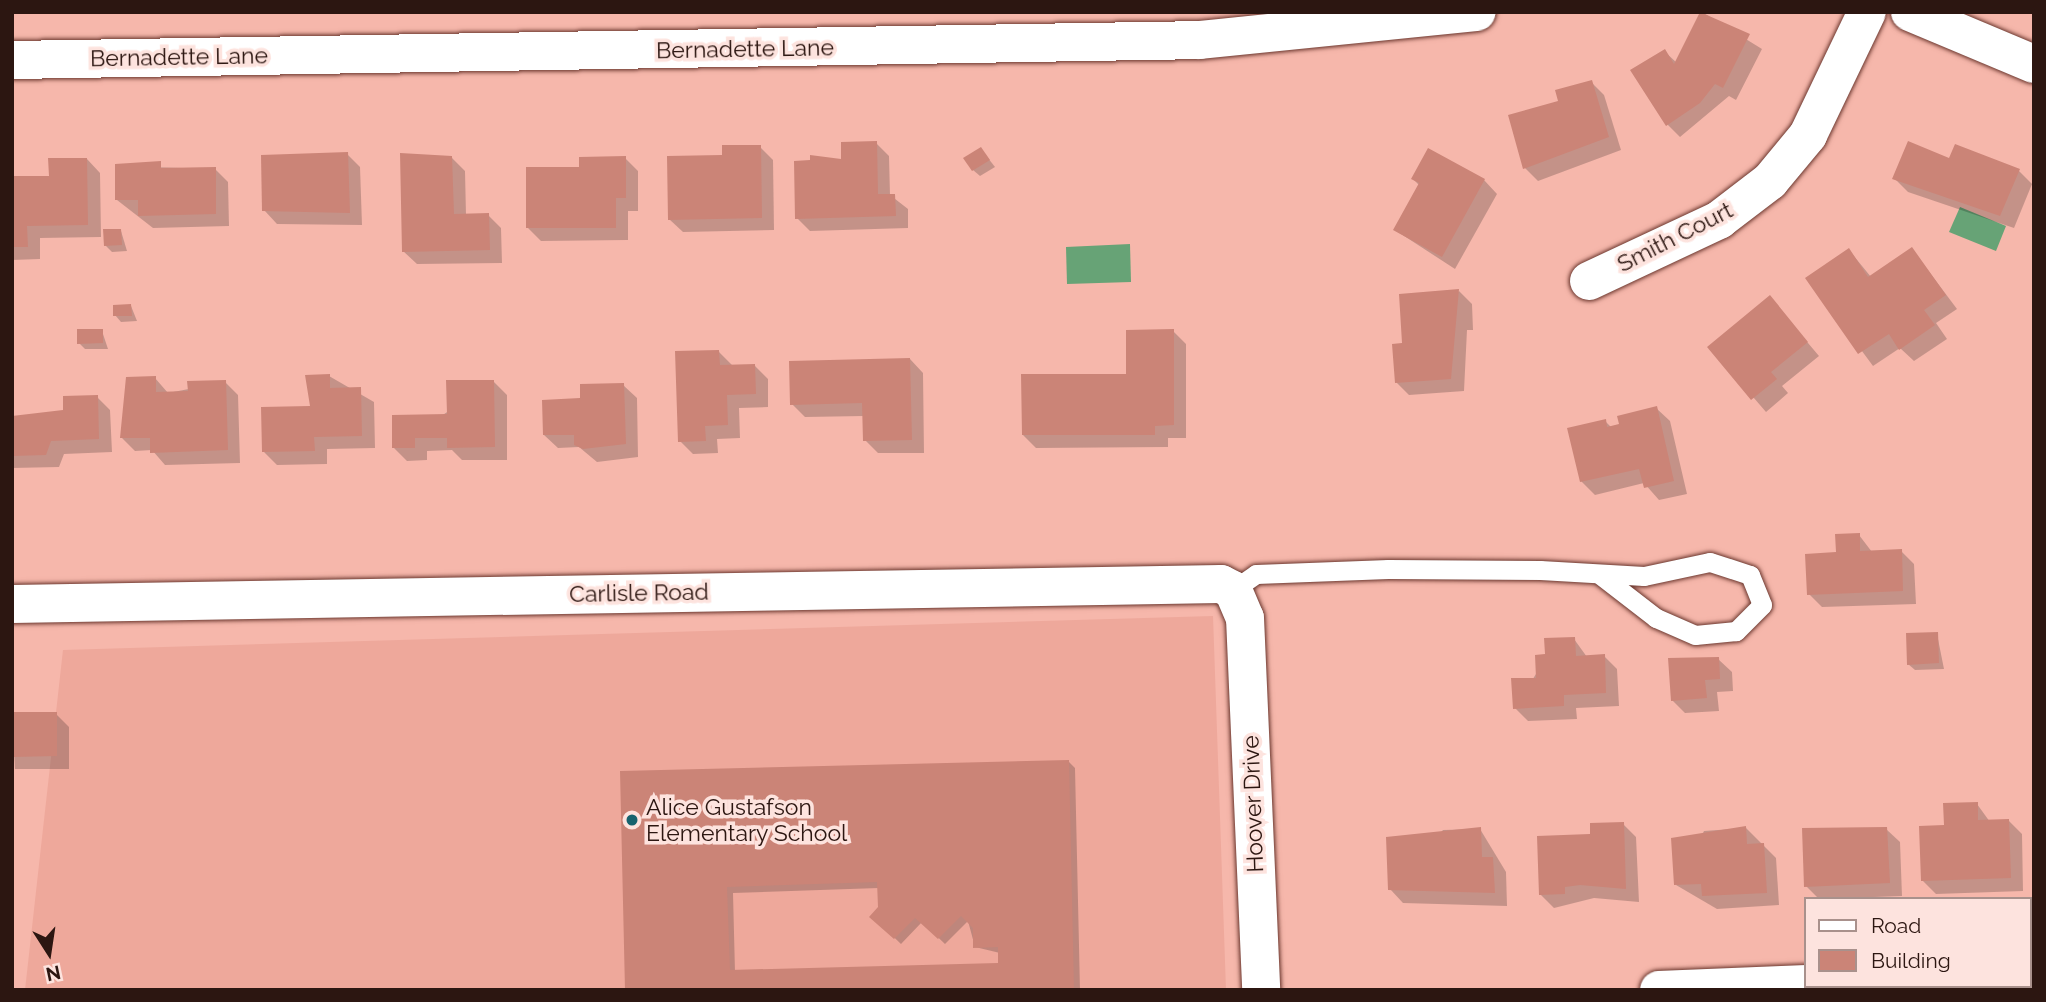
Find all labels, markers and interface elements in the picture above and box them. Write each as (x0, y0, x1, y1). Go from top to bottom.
street label: Bernadette Lane (656, 34, 834, 64)
street label: Bernadette Lane (90, 42, 268, 72)
street label: Smith Court (1613, 196, 1737, 278)
street label: Carlisle Road (569, 578, 709, 608)
street label: Hoover Drive (1237, 735, 1269, 873)
place label: Alice Gustafson Elementary School (646, 793, 848, 847)
marker: Alice Gustafson Elementary School (624, 812, 640, 828)
legend (1804, 897, 2032, 988)
text: Road (1871, 913, 1921, 938)
north arrow (14, 918, 84, 988)
text: Building (1871, 948, 1951, 973)
text: N (44, 961, 63, 986)

